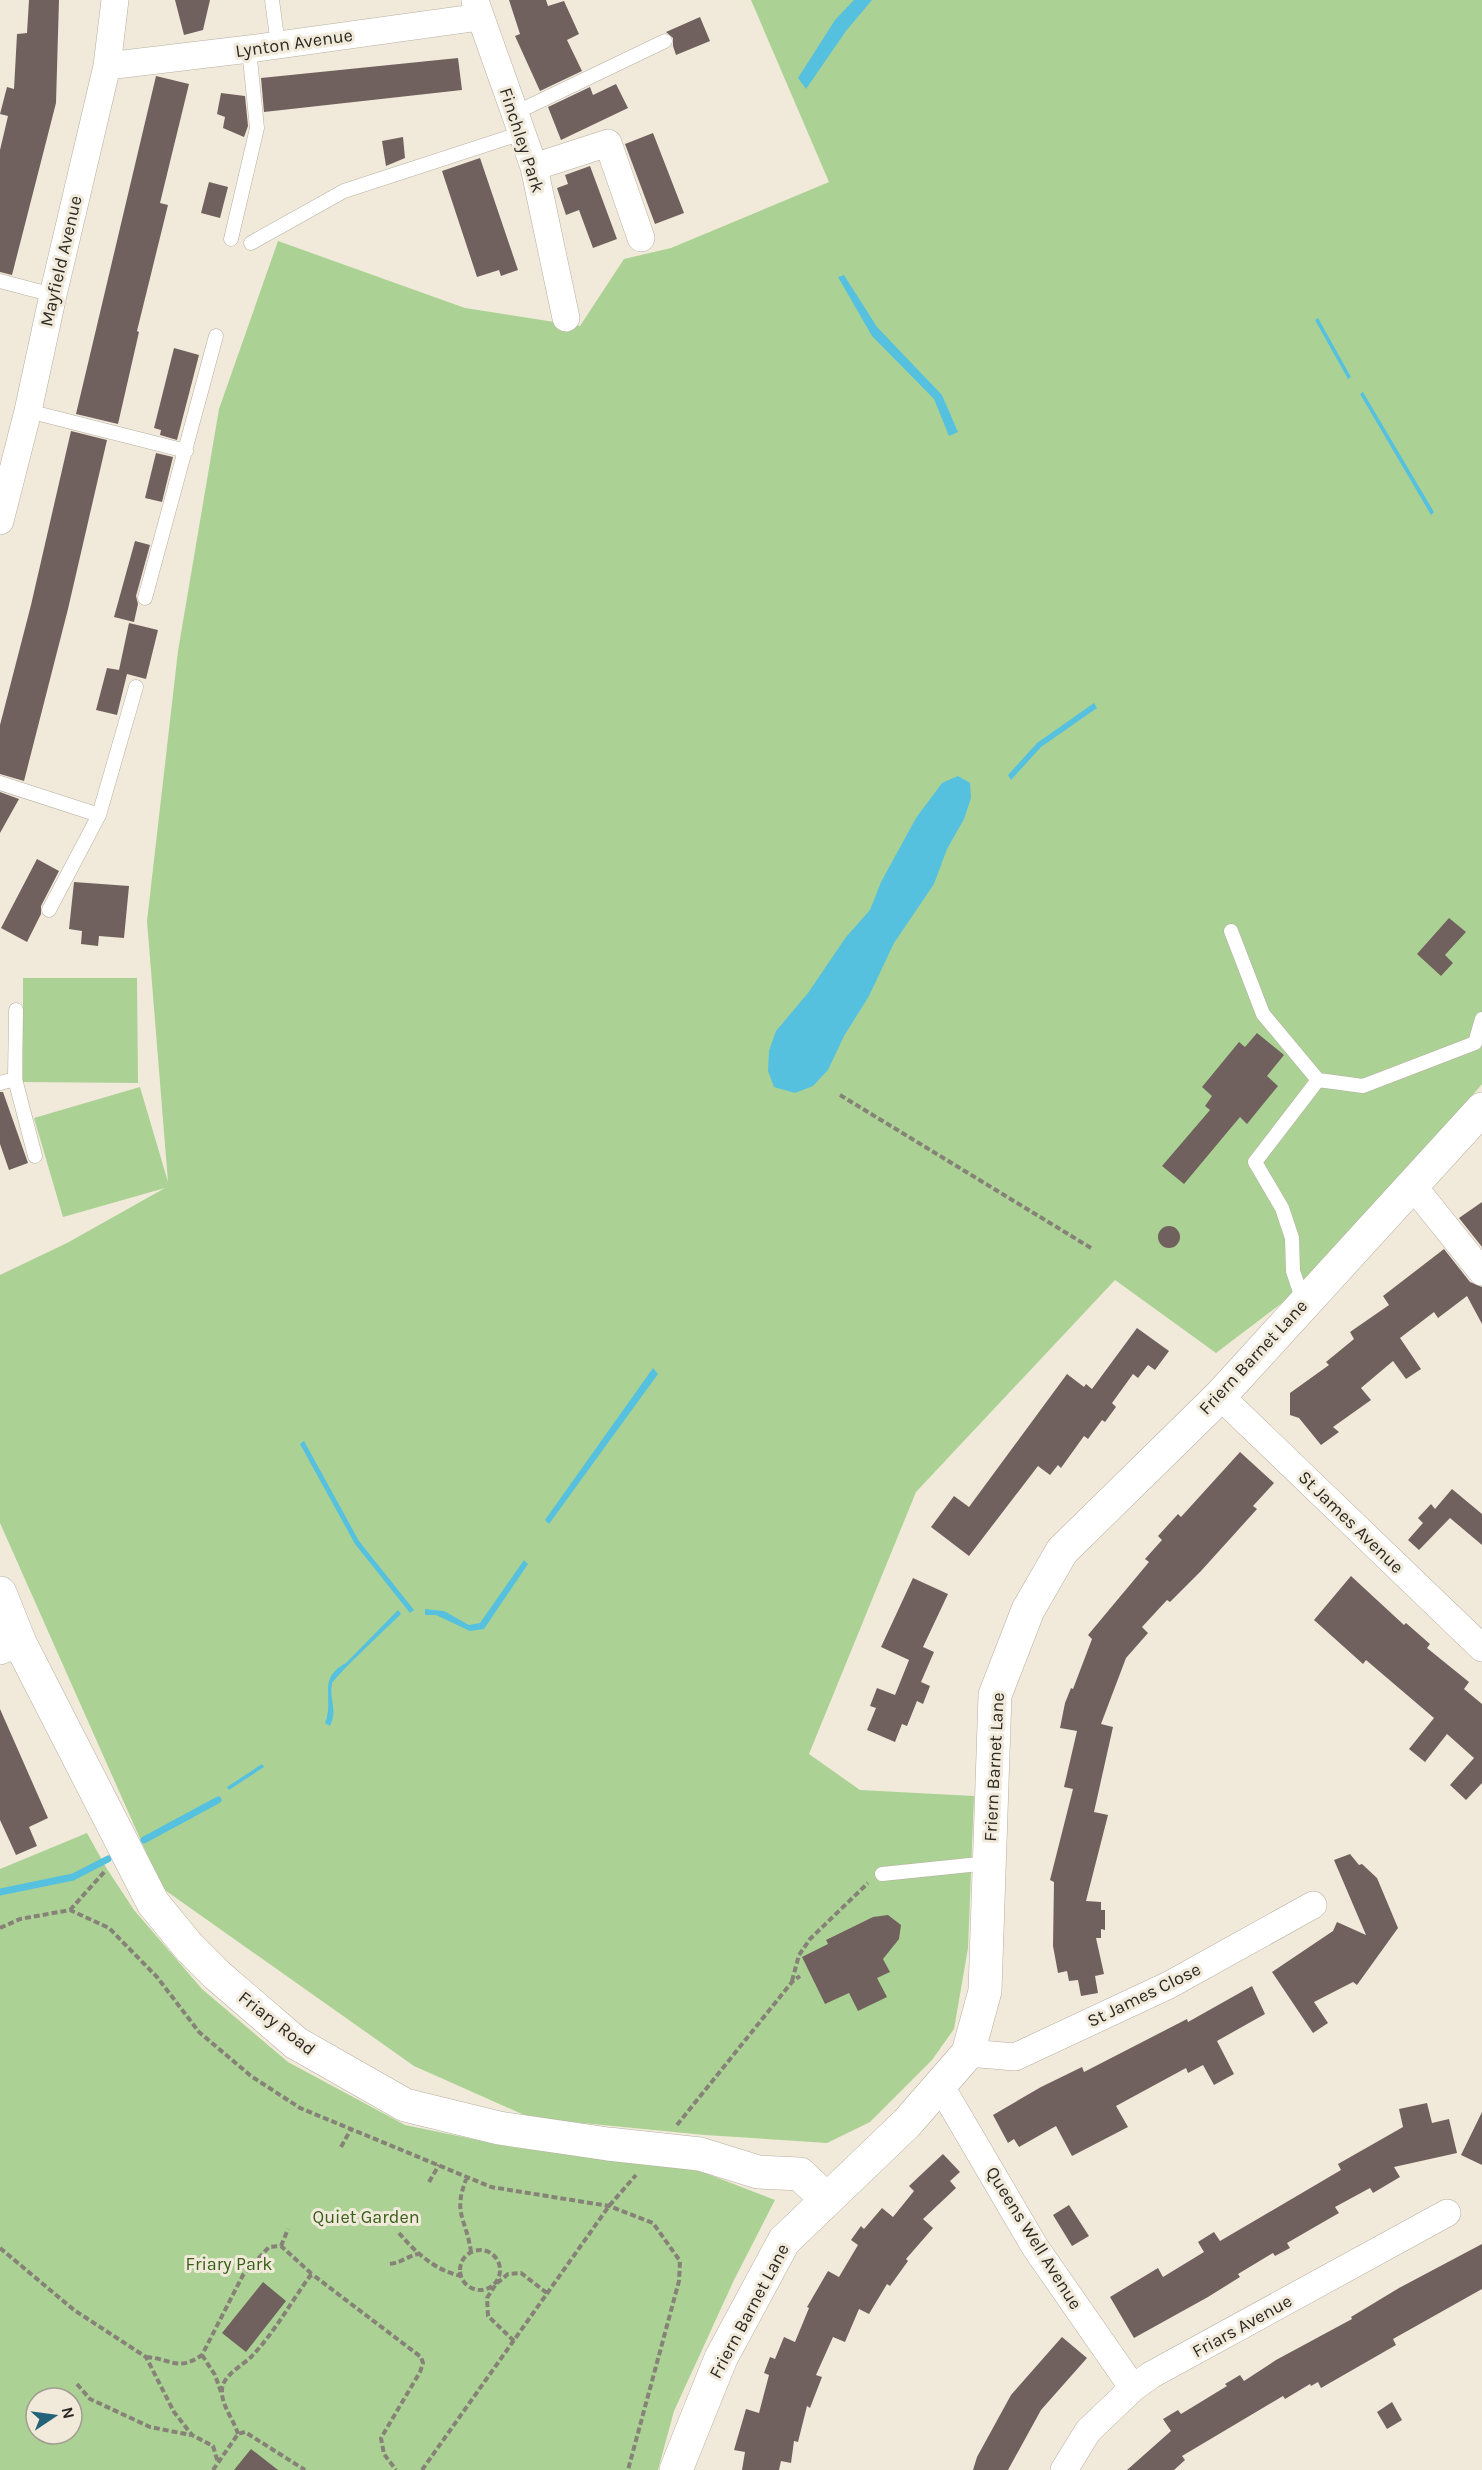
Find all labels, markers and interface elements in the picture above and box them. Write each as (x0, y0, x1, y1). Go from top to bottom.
street label: Lynton Avenue (234, 24, 354, 62)
street label: Finchley Park (495, 85, 549, 195)
street label: Mayfield Avenue (35, 193, 87, 329)
street label: Friern Barnet Lane (1194, 1295, 1312, 1419)
street label: St James Avenue (1294, 1466, 1408, 1578)
street label: Friern Barnet Lane (979, 1692, 1009, 1842)
street label: St James Close (1084, 1958, 1204, 2032)
street label: Friary Road (234, 1986, 320, 2060)
street label: Queens Well Avenue (981, 2163, 1087, 2313)
park label: Quiet Garden (312, 2206, 420, 2228)
street label: Friern Barnet Lane (704, 2240, 794, 2382)
park label: Friary Park (186, 2253, 272, 2275)
street label: Friars Avenue (1188, 2290, 1296, 2362)
north arrow (24, 2386, 84, 2446)
text: N (58, 2405, 79, 2420)

